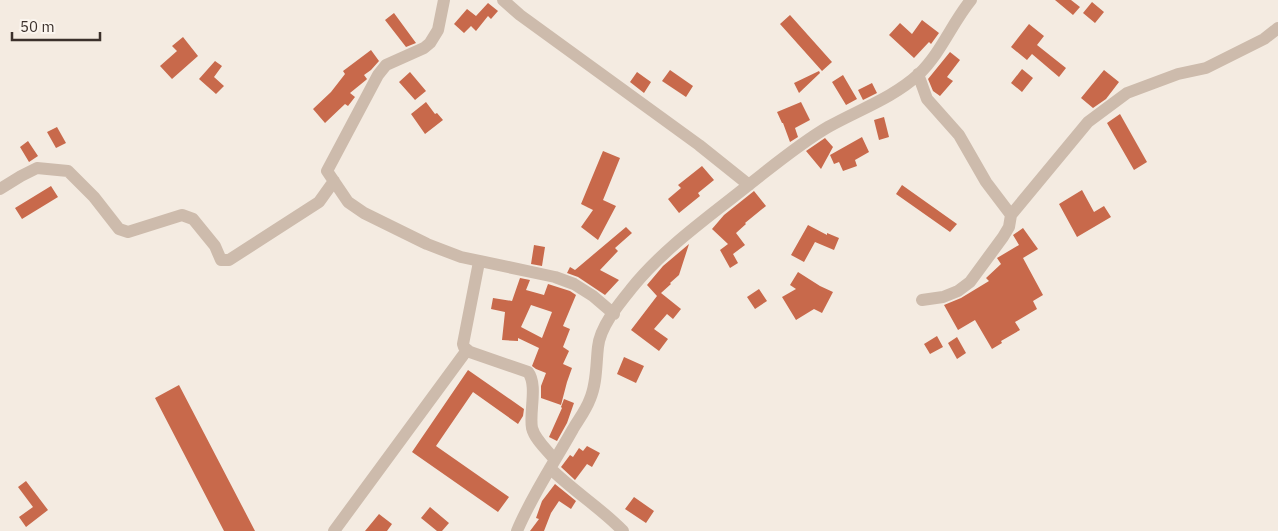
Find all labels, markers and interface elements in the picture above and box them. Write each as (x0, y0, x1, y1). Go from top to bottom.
scale bar (12, 10, 100, 42)
text: 50 m (20, 17, 55, 36)

